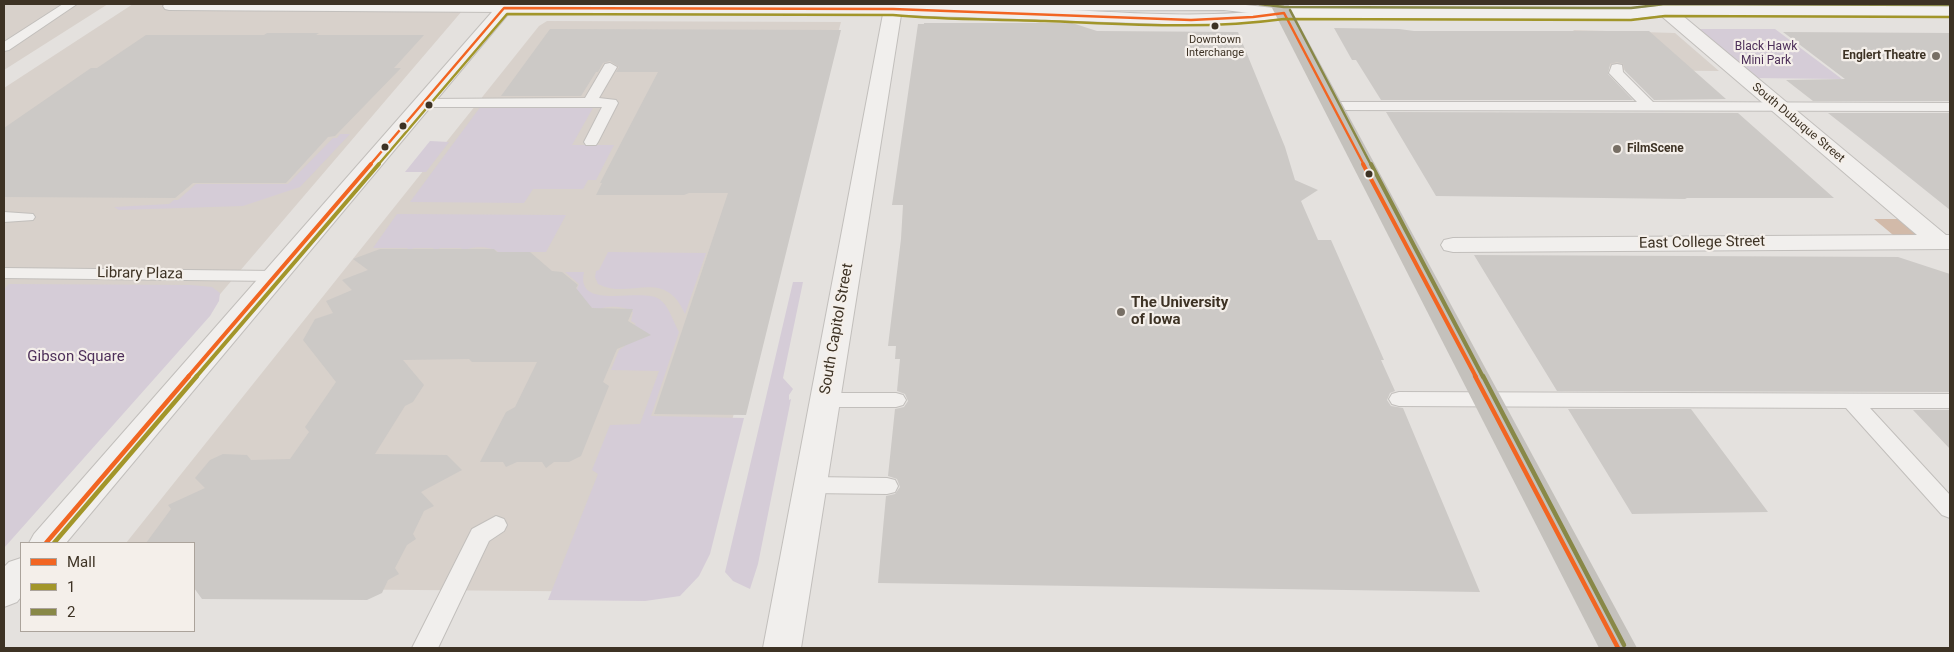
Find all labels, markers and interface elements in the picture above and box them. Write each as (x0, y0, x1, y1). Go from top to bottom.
marker: Downtown Interchange (1210, 21, 1220, 31)
place label: Downtown Interchange (1186, 33, 1244, 59)
park label: Black Hawk Mini Park (1735, 40, 1797, 68)
place label: Englert Theatre (1842, 49, 1926, 63)
marker: Englert Theatre (1930, 50, 1942, 62)
street label: South Dubuque Street (1749, 80, 1847, 166)
unlabelled marker (424, 100, 434, 110)
unlabelled marker (398, 121, 408, 131)
unlabelled marker (380, 142, 390, 152)
place label: FilmScene (1627, 142, 1684, 156)
marker: FilmScene (1611, 143, 1623, 155)
unlabelled marker (1364, 169, 1374, 179)
street label: East College Street (1639, 233, 1765, 253)
street label: South Capitol Street (817, 262, 857, 396)
street label: Library Plaza (97, 264, 183, 284)
place label: The University of Iowa (1131, 294, 1228, 329)
marker: The University of Iowa (1115, 306, 1127, 318)
park label: Gibson Square (27, 348, 125, 366)
legend (20, 542, 195, 632)
text: Mall (67, 553, 96, 571)
text: 1 (67, 578, 75, 596)
text: 2 (67, 603, 75, 621)

